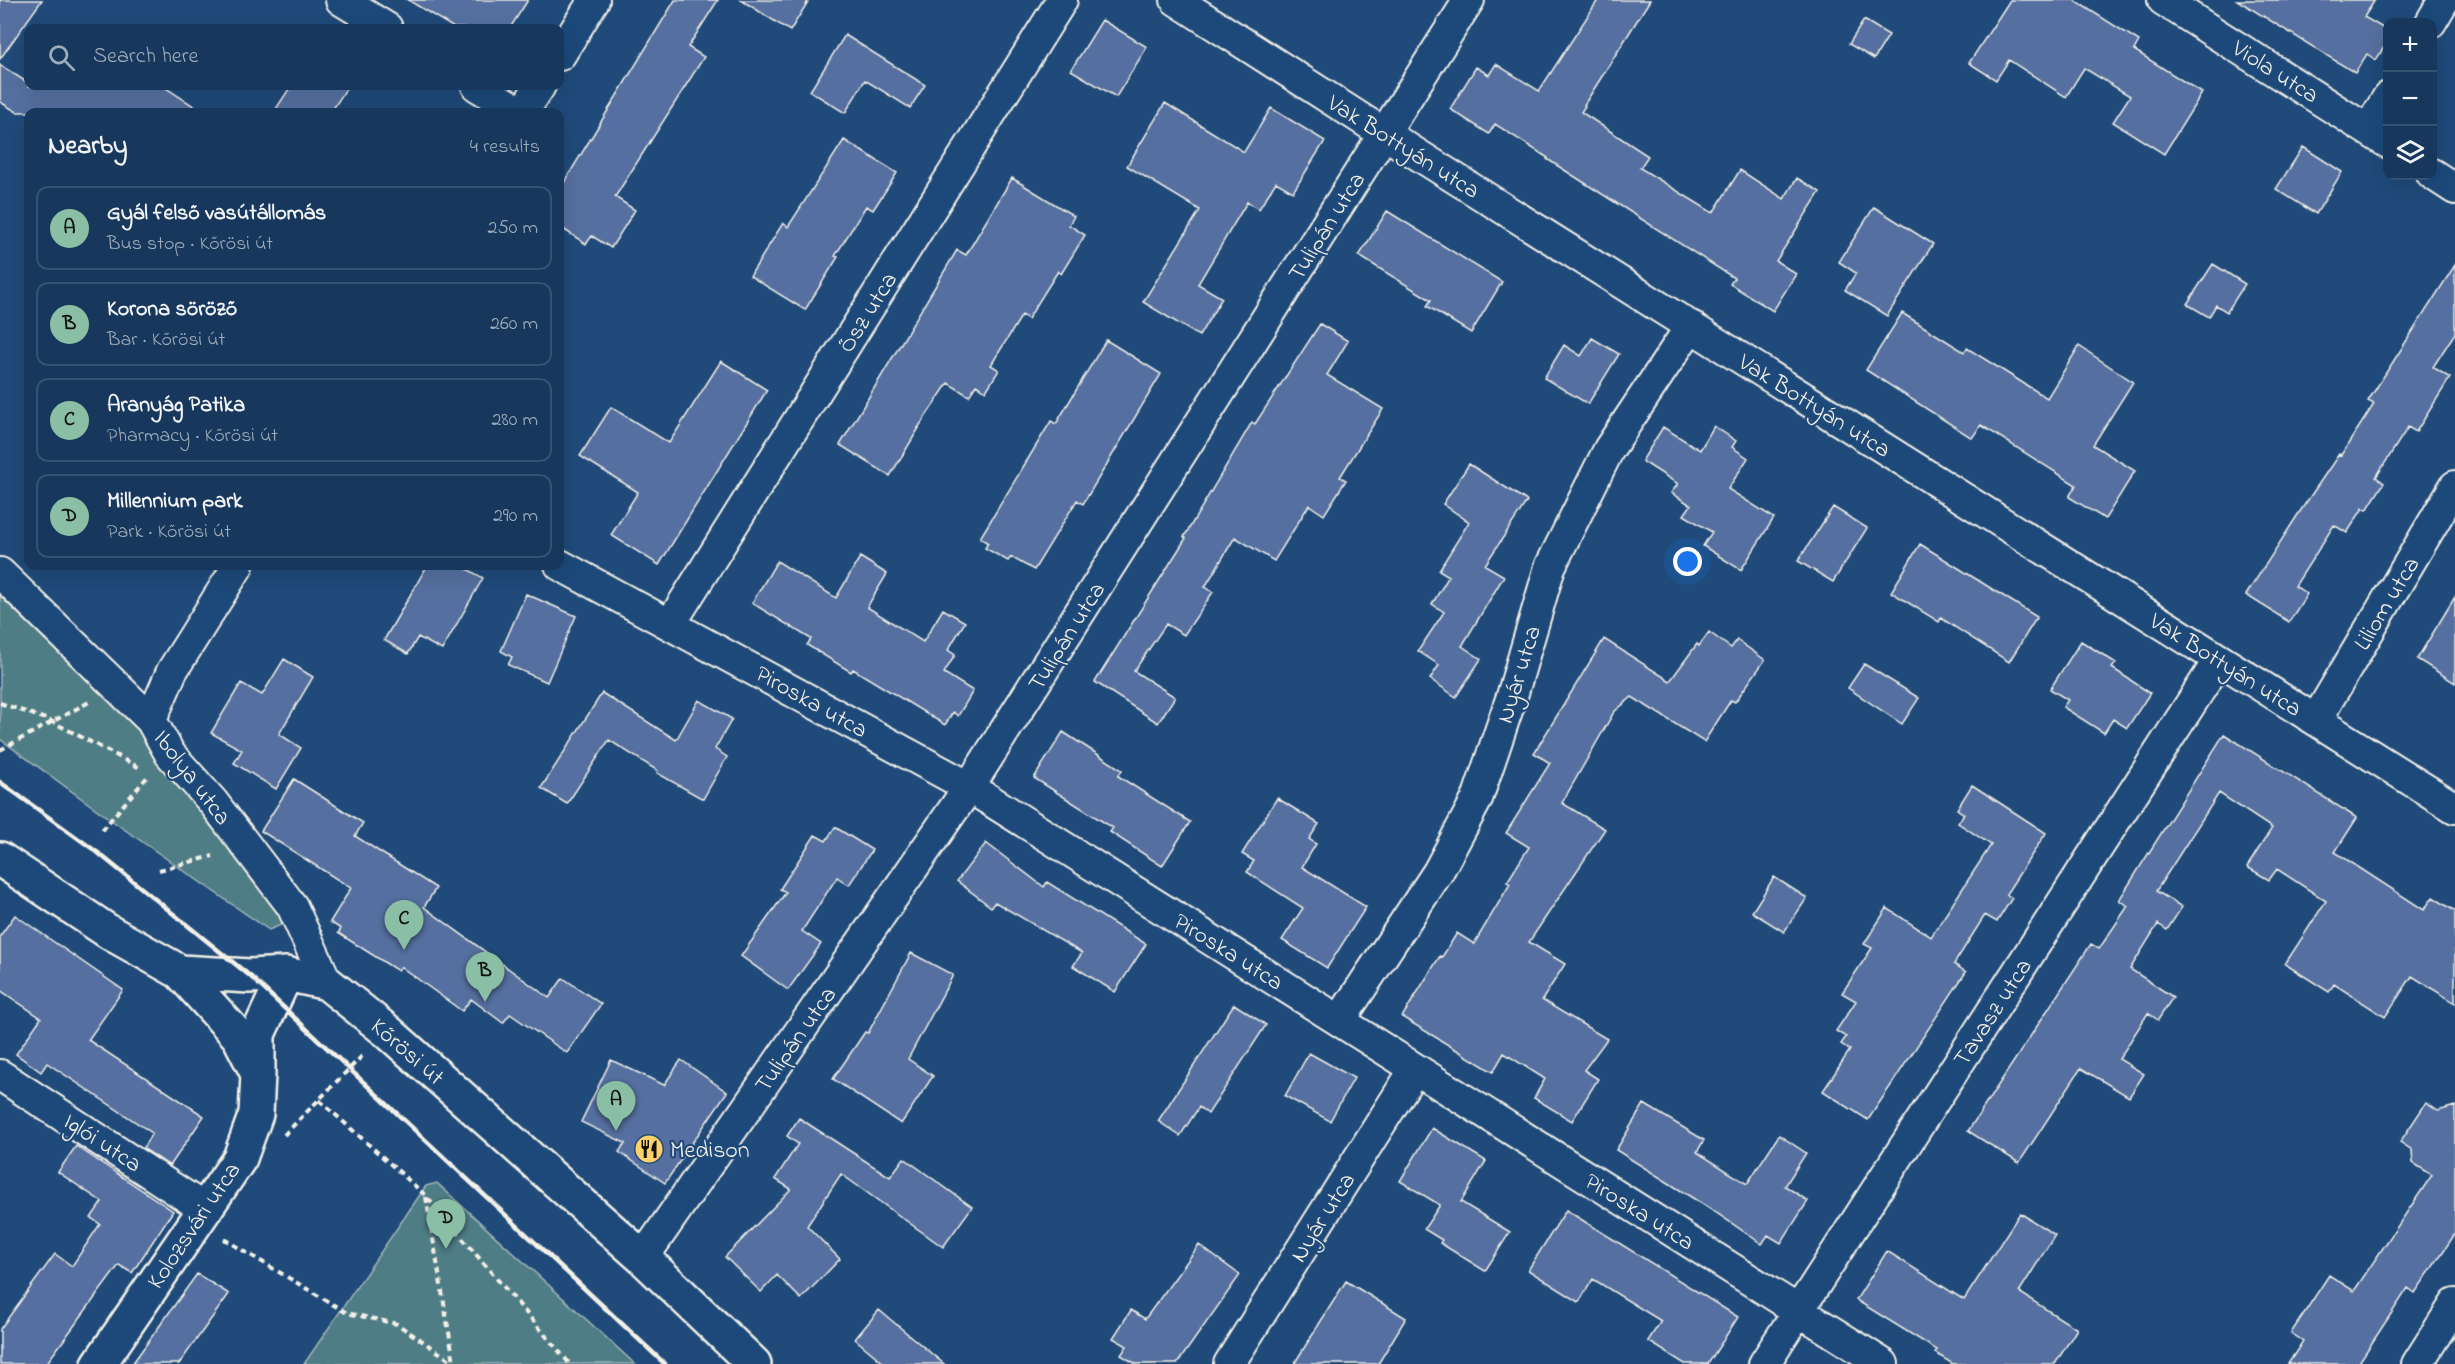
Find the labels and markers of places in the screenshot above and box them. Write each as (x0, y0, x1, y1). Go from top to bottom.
pin: C (384, 900, 424, 950)
pin: B (466, 952, 504, 1002)
pin: A (596, 1082, 636, 1131)
restaurant icon: Medison (633, 1133, 665, 1165)
place label: Medison (670, 1134, 750, 1169)
pin: D (426, 1200, 466, 1249)

